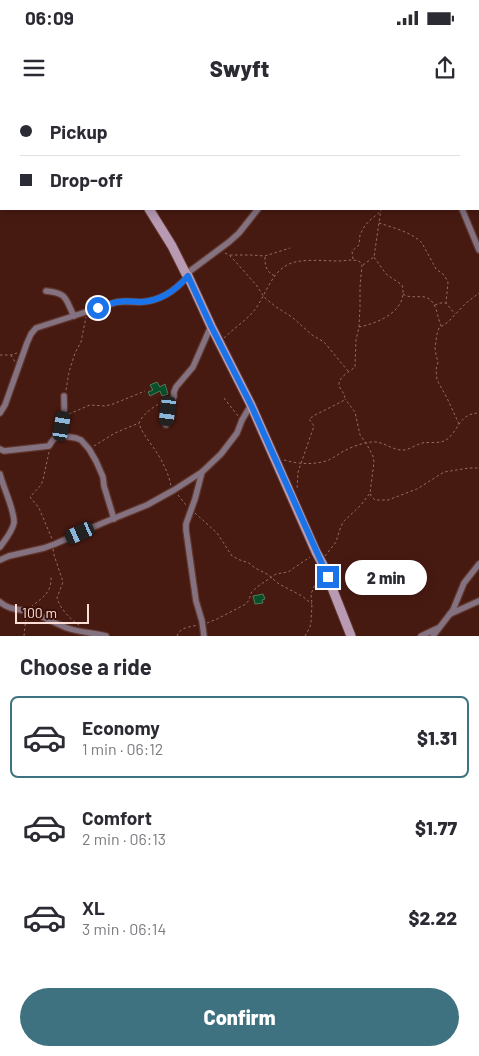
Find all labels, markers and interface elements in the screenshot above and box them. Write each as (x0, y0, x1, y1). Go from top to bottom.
text: 06:09 (25, 6, 74, 29)
icon: menu (20, 54, 48, 82)
icon: share (431, 54, 459, 82)
text: Swyft (210, 55, 269, 81)
text: Pickup (50, 120, 108, 143)
text: Drop-off (50, 168, 123, 191)
route start (87, 297, 109, 319)
car (158, 395, 177, 427)
car (52, 410, 71, 442)
car (63, 520, 96, 546)
callout: 2 min (346, 560, 428, 594)
route end (317, 566, 339, 588)
text: 2 min (367, 568, 405, 587)
scale bar (15, 601, 89, 624)
text: 100 m (22, 604, 57, 621)
text: Choose a ride (20, 653, 152, 679)
icon: car (22, 715, 67, 760)
text: Economy (82, 716, 160, 739)
text: $1.31 (417, 726, 457, 749)
text: 1 min · 06:12 (82, 739, 163, 758)
icon: car (22, 805, 67, 850)
text: Comfort (82, 806, 152, 829)
text: $1.77 (415, 816, 457, 839)
text: 2 min · 06:13 (82, 829, 166, 848)
icon: car (22, 895, 67, 940)
text: XL (82, 896, 105, 919)
text: $2.22 (409, 906, 457, 929)
text: 3 min · 06:14 (82, 919, 166, 938)
button: Confirm (20, 988, 459, 1046)

